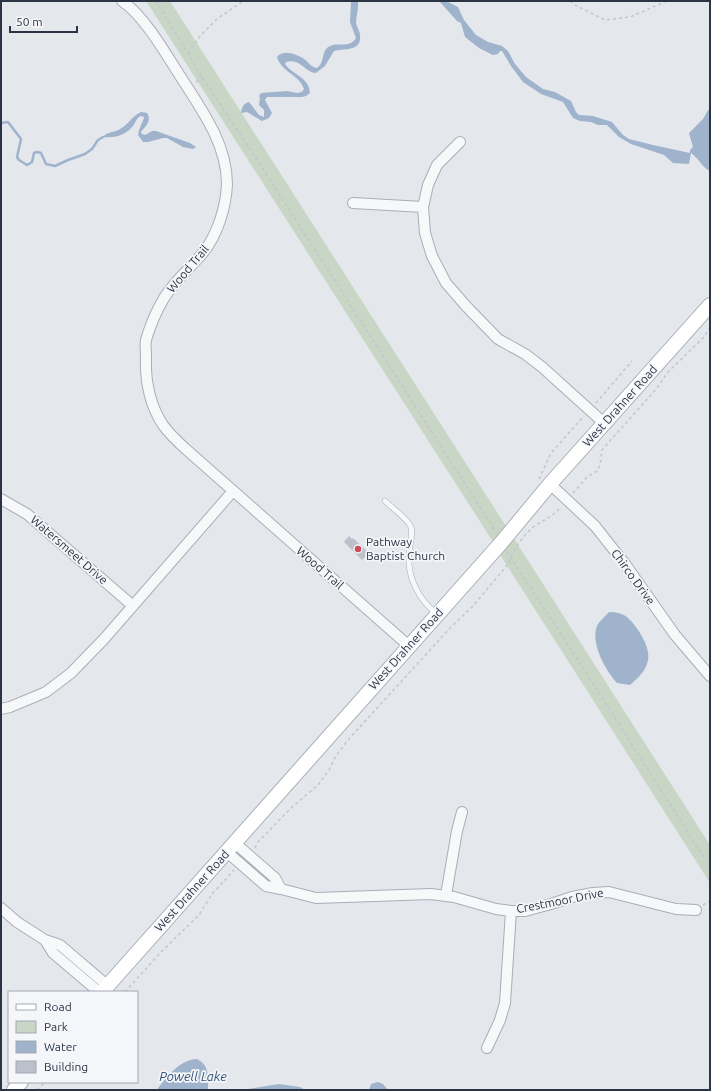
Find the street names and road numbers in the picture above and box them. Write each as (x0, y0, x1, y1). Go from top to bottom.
street label: Wood Trail (164, 242, 211, 295)
street label: West Drahner Road (580, 362, 659, 449)
street label: Watersmeet Drive (28, 513, 110, 587)
street label: Wood Trail (294, 544, 346, 591)
street label: Chirco Drive (609, 546, 658, 607)
street label: West Drahner Road (366, 605, 445, 692)
street label: West Drahner Road (152, 847, 231, 934)
street label: Crestmoor Drive (515, 886, 605, 915)

